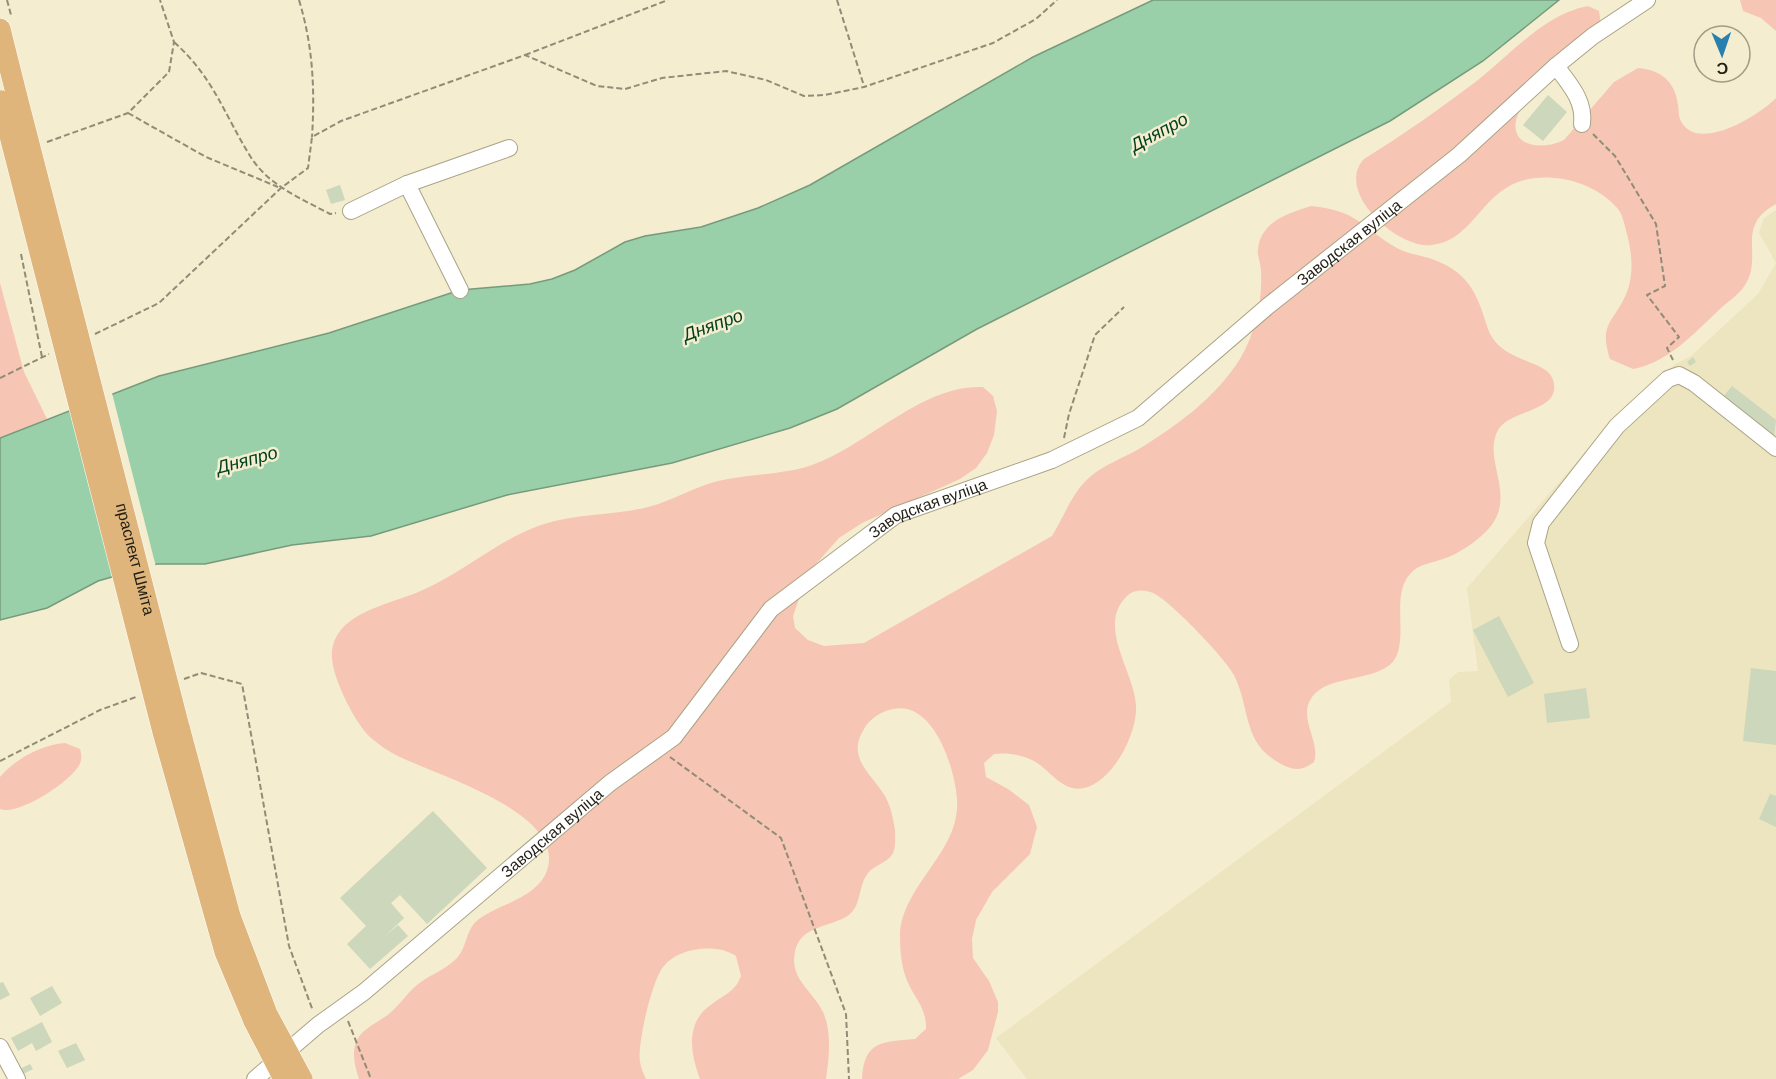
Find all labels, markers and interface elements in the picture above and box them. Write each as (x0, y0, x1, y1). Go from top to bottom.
north arrow (1692, 24, 1752, 84)
text: С (1716, 60, 1729, 79)
water label: Дняпро (1124, 107, 1191, 156)
street label: Заводская вуліца (1293, 195, 1405, 289)
water label: Дняпро (678, 303, 746, 346)
water label: Дняпро (212, 440, 280, 478)
street label: Заводская вуліца (864, 474, 989, 541)
street label: праспект Шміта (113, 501, 160, 617)
street label: Заводская вуліца (497, 783, 606, 881)

